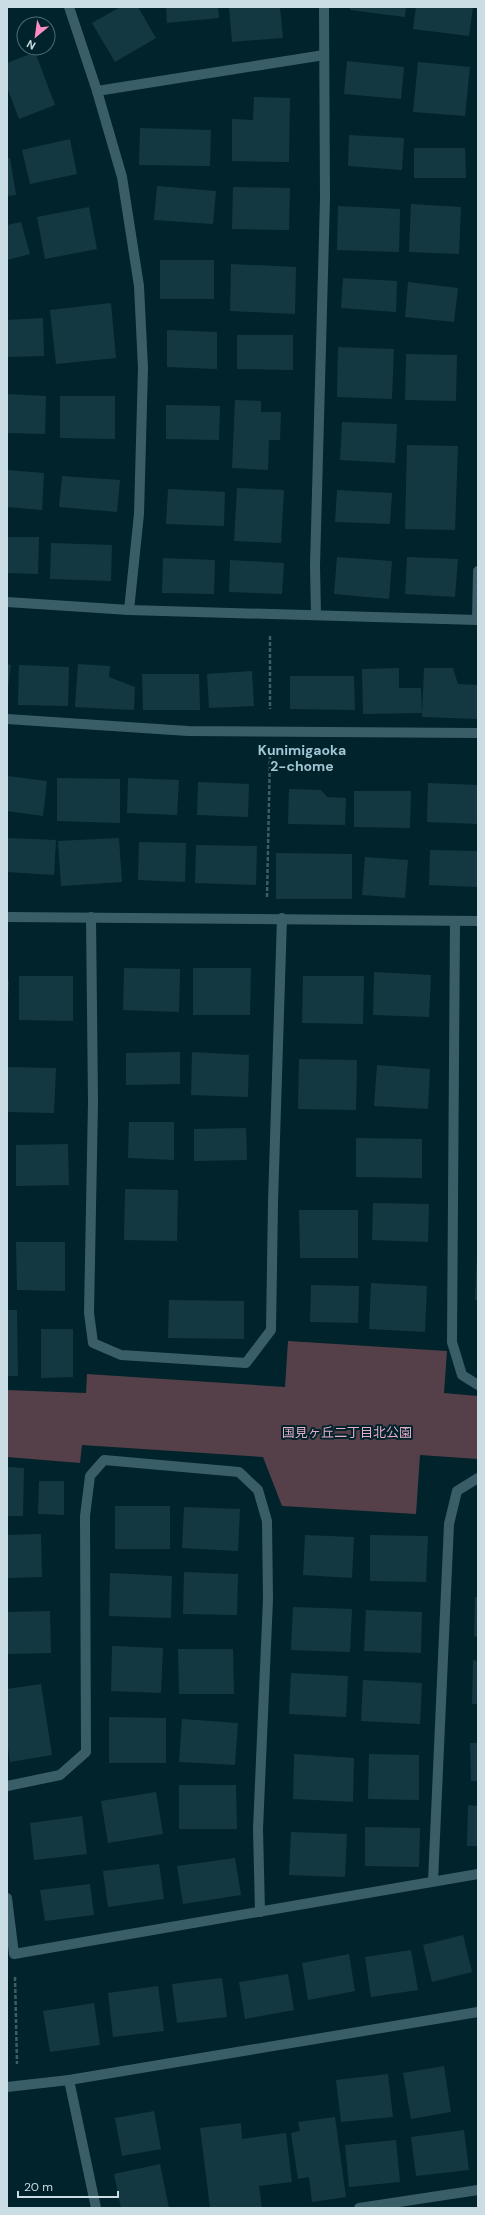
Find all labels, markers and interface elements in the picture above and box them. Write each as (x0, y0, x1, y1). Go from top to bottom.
north arrow (16, 16, 56, 56)
text: N (24, 37, 38, 53)
district label: Kunimigaoka 2-chome (258, 741, 346, 775)
park label: 国見ヶ丘二丁目北公園 (282, 1424, 412, 1441)
scale bar (18, 2173, 118, 2199)
text: 20 m (24, 2179, 53, 2195)

